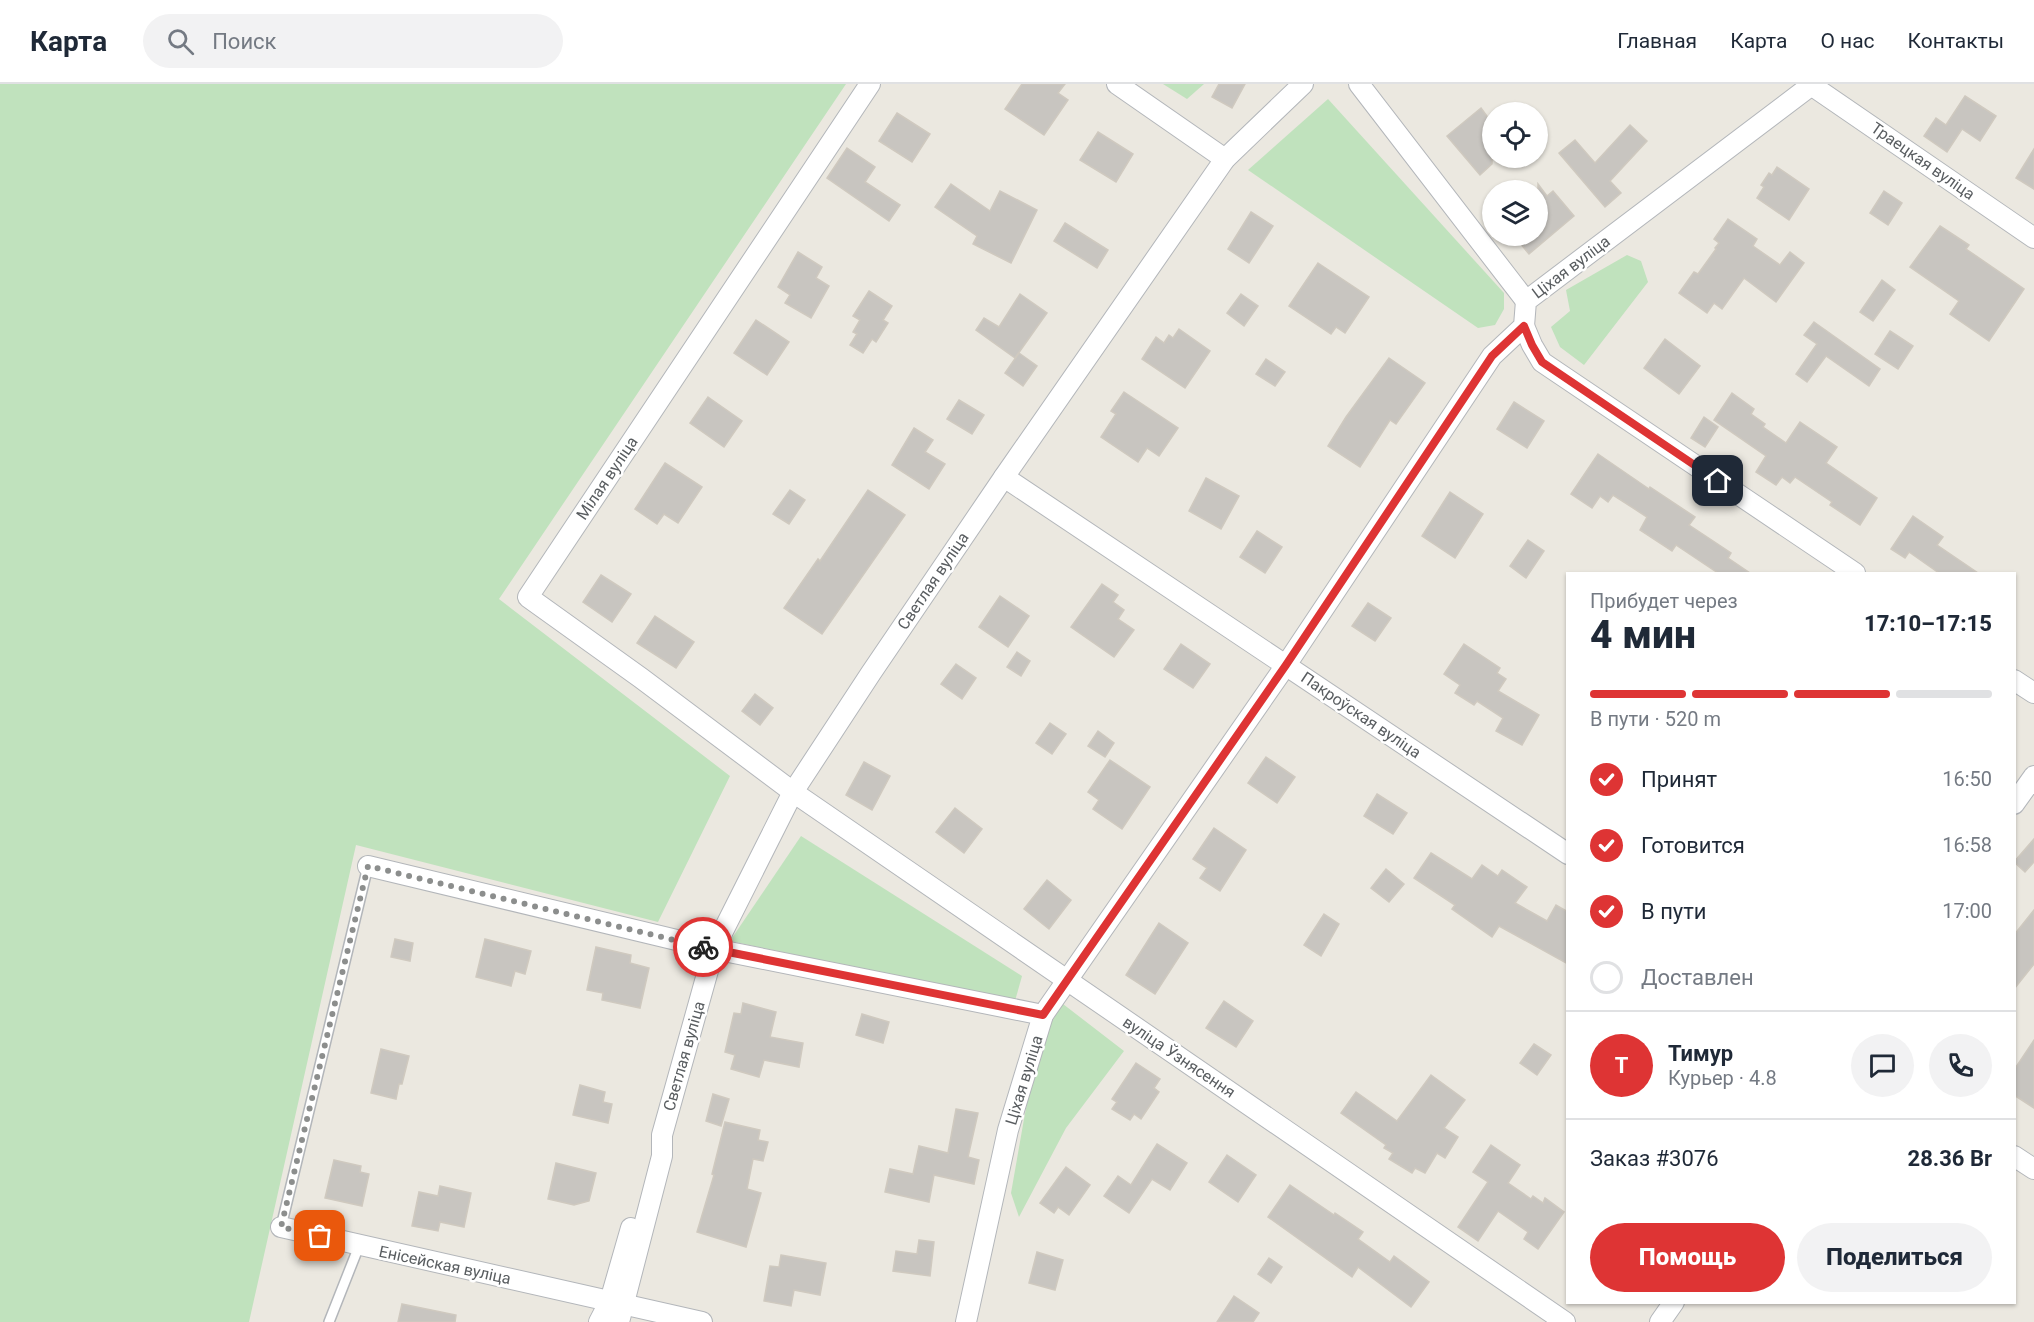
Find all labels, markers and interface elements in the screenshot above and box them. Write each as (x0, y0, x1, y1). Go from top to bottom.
search box (143, 14, 563, 68)
text: Карта (30, 25, 107, 58)
icon: search (164, 25, 197, 58)
text: Поиск (212, 29, 277, 54)
text: Главная (1617, 29, 1697, 53)
text: Карта (1730, 29, 1787, 53)
text: О нас (1820, 29, 1875, 53)
text: Контакты (1908, 29, 2004, 53)
map controls (1482, 102, 1548, 246)
button: locate (1482, 102, 1548, 168)
street label: Траецкая вуліца (1868, 118, 1978, 204)
button: layers (1482, 180, 1548, 246)
street label: Ціхая вуліца (1528, 232, 1614, 302)
street label: Мілая вуліца (572, 433, 642, 523)
pin (1692, 455, 1743, 506)
icon: home (1701, 464, 1734, 497)
street label: Светлая вуліца (893, 529, 973, 633)
text: Прибудет через (1590, 589, 1738, 613)
text: 17:10–17:15 (1864, 611, 1992, 636)
text: 4 мин (1590, 612, 1696, 658)
street label: Пакроўская вуліца (1298, 668, 1424, 762)
text: В пути · 520 m (1590, 707, 1721, 731)
icon: check (1590, 763, 1623, 796)
text: Принят (1641, 767, 1717, 792)
text: 16:50 (1942, 767, 1992, 791)
icon: check (1590, 829, 1623, 862)
text: Готовится (1641, 833, 1745, 858)
text: 16:58 (1942, 833, 1992, 857)
icon: check (1590, 895, 1623, 928)
text: В пути (1641, 899, 1707, 924)
text: 17:00 (1942, 899, 1992, 923)
courier (673, 917, 733, 977)
icon: bike (687, 931, 720, 964)
text: Доставлен (1641, 965, 1754, 990)
street label: Светлая вуліца (659, 999, 709, 1113)
street label: вуліца Ўзнясення (1119, 1012, 1239, 1102)
street label: Ціхая вуліца (1001, 1033, 1047, 1127)
button: chat (1851, 1034, 1914, 1097)
button: phone (1929, 1034, 1992, 1097)
text: Тимур (1668, 1041, 1733, 1066)
text: Т (1615, 1053, 1628, 1078)
text: Курьер · 4.8 (1668, 1066, 1777, 1090)
text: Заказ #3076 (1590, 1146, 1719, 1171)
text: 28.36 Br (1908, 1146, 1992, 1171)
pin (294, 1210, 345, 1261)
icon: bag (303, 1219, 336, 1252)
button: Помощь (1590, 1223, 1785, 1292)
button: Поделиться (1797, 1223, 1992, 1292)
street label: Енісейская вуліца (377, 1242, 513, 1288)

